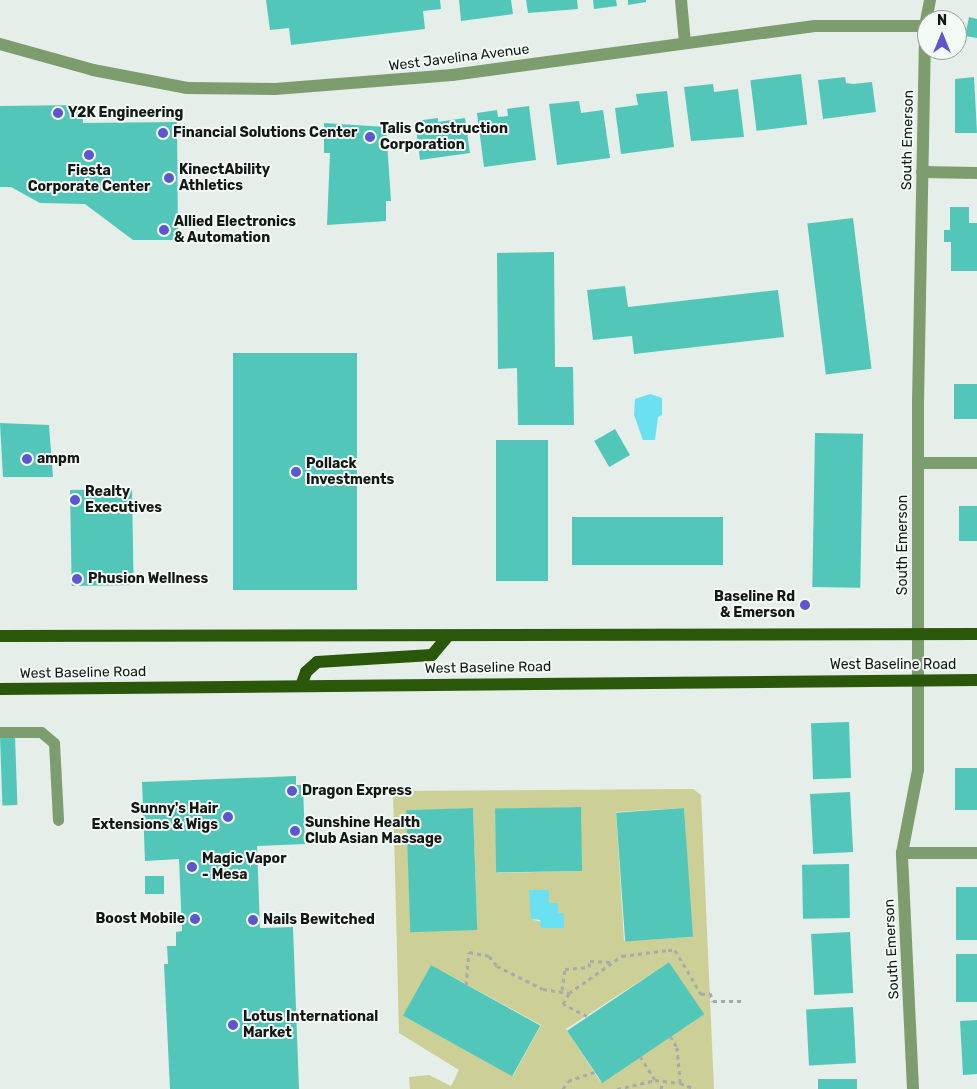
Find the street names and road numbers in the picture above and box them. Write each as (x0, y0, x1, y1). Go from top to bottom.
street label: West Javelina Avenue (388, 41, 530, 75)
street label: South Emerson (899, 90, 917, 190)
street label: South Emerson (895, 495, 911, 595)
street label: West Baseline Road (830, 657, 956, 673)
street label: West Baseline Road (425, 658, 551, 678)
street label: West Baseline Road (20, 663, 146, 683)
street label: South Emerson (881, 898, 903, 1000)

